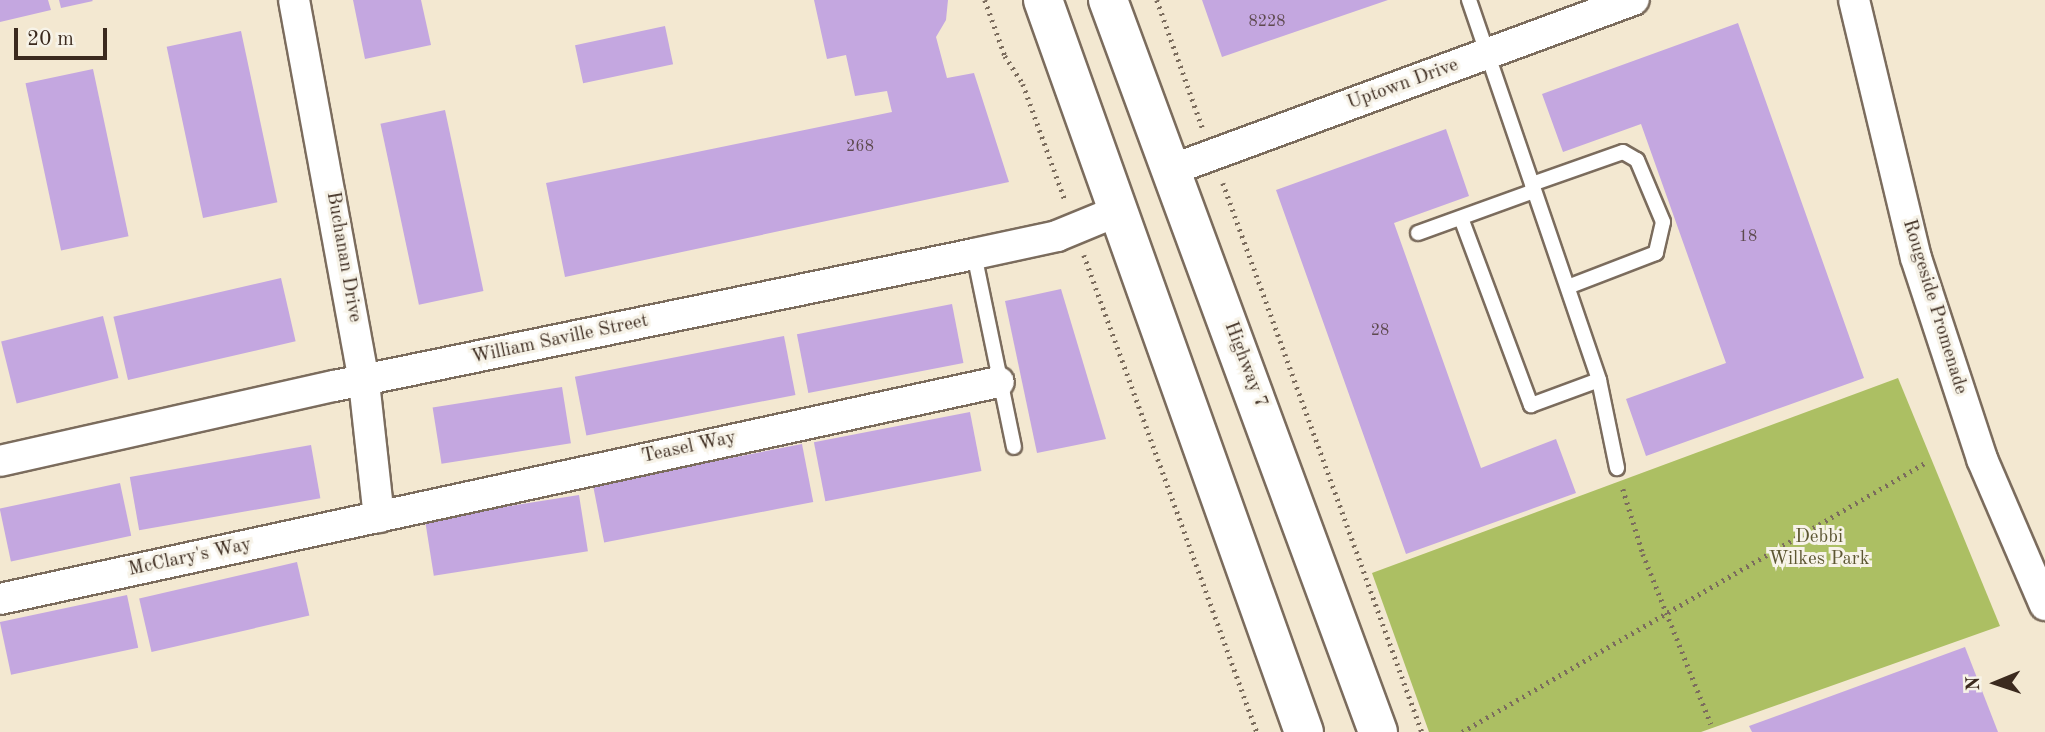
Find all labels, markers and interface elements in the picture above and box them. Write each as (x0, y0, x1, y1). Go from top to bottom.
house number: 8228 (1248, 12, 1286, 32)
scale bar (18, 14, 110, 58)
text: 20 m (27, 29, 74, 50)
street label: Uptown Drive (1344, 54, 1462, 116)
house number: 268 (846, 137, 874, 157)
street label: Buchanan Drive (320, 190, 366, 324)
street label: Rougeside Promenade (1897, 217, 1971, 397)
house number: 18 (1739, 227, 1757, 247)
street label: William Saville Street (470, 310, 650, 370)
street label: Highway 7 (1218, 319, 1272, 411)
house number: 28 (1371, 321, 1389, 341)
street label: Teasel Way (640, 427, 738, 469)
park label: Debbi Wilkes Park (1768, 527, 1870, 571)
street label: McClary's Way (126, 534, 254, 582)
north arrow (1961, 648, 2031, 718)
text: N (1965, 676, 1984, 691)

